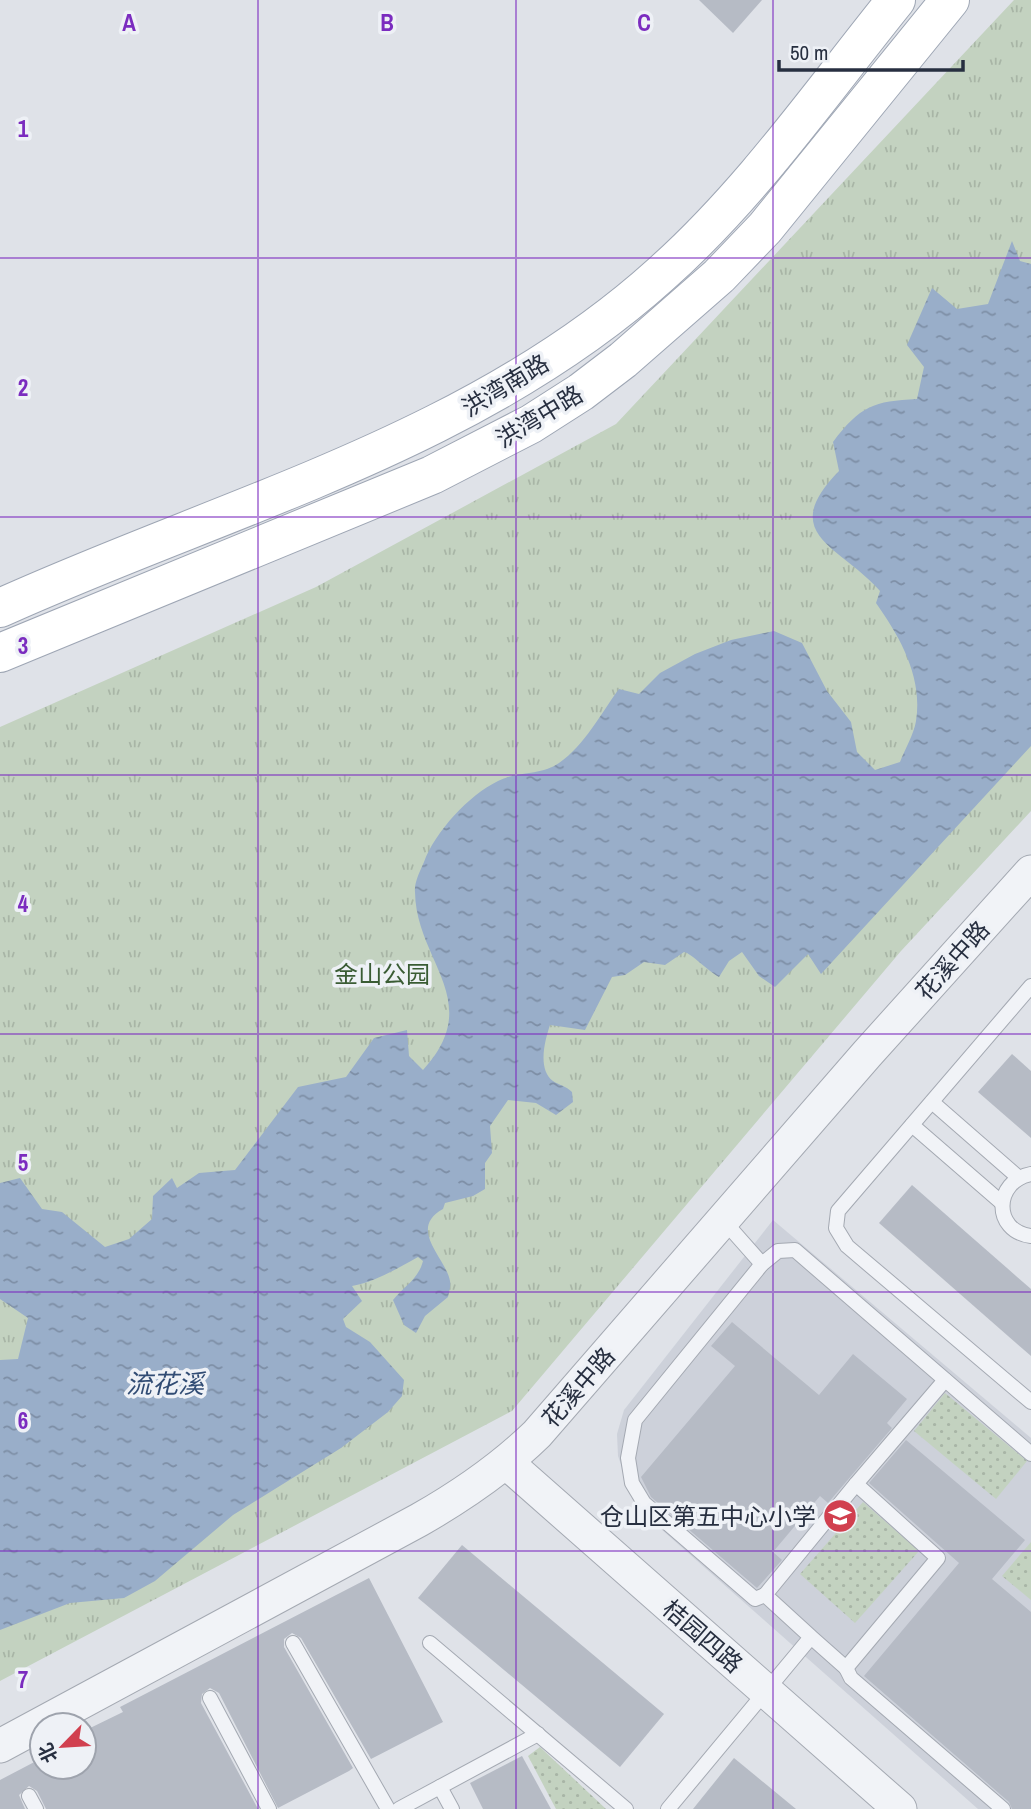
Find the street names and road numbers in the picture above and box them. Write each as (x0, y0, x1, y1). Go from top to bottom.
street label: 洪湾南路 (456, 347, 554, 423)
street label: 洪湾中路 (490, 378, 588, 454)
street label: 花溪中路 (908, 914, 996, 1006)
street label: 花溪中路 (534, 1340, 622, 1434)
street label: 桔园四路 (656, 1592, 750, 1680)

